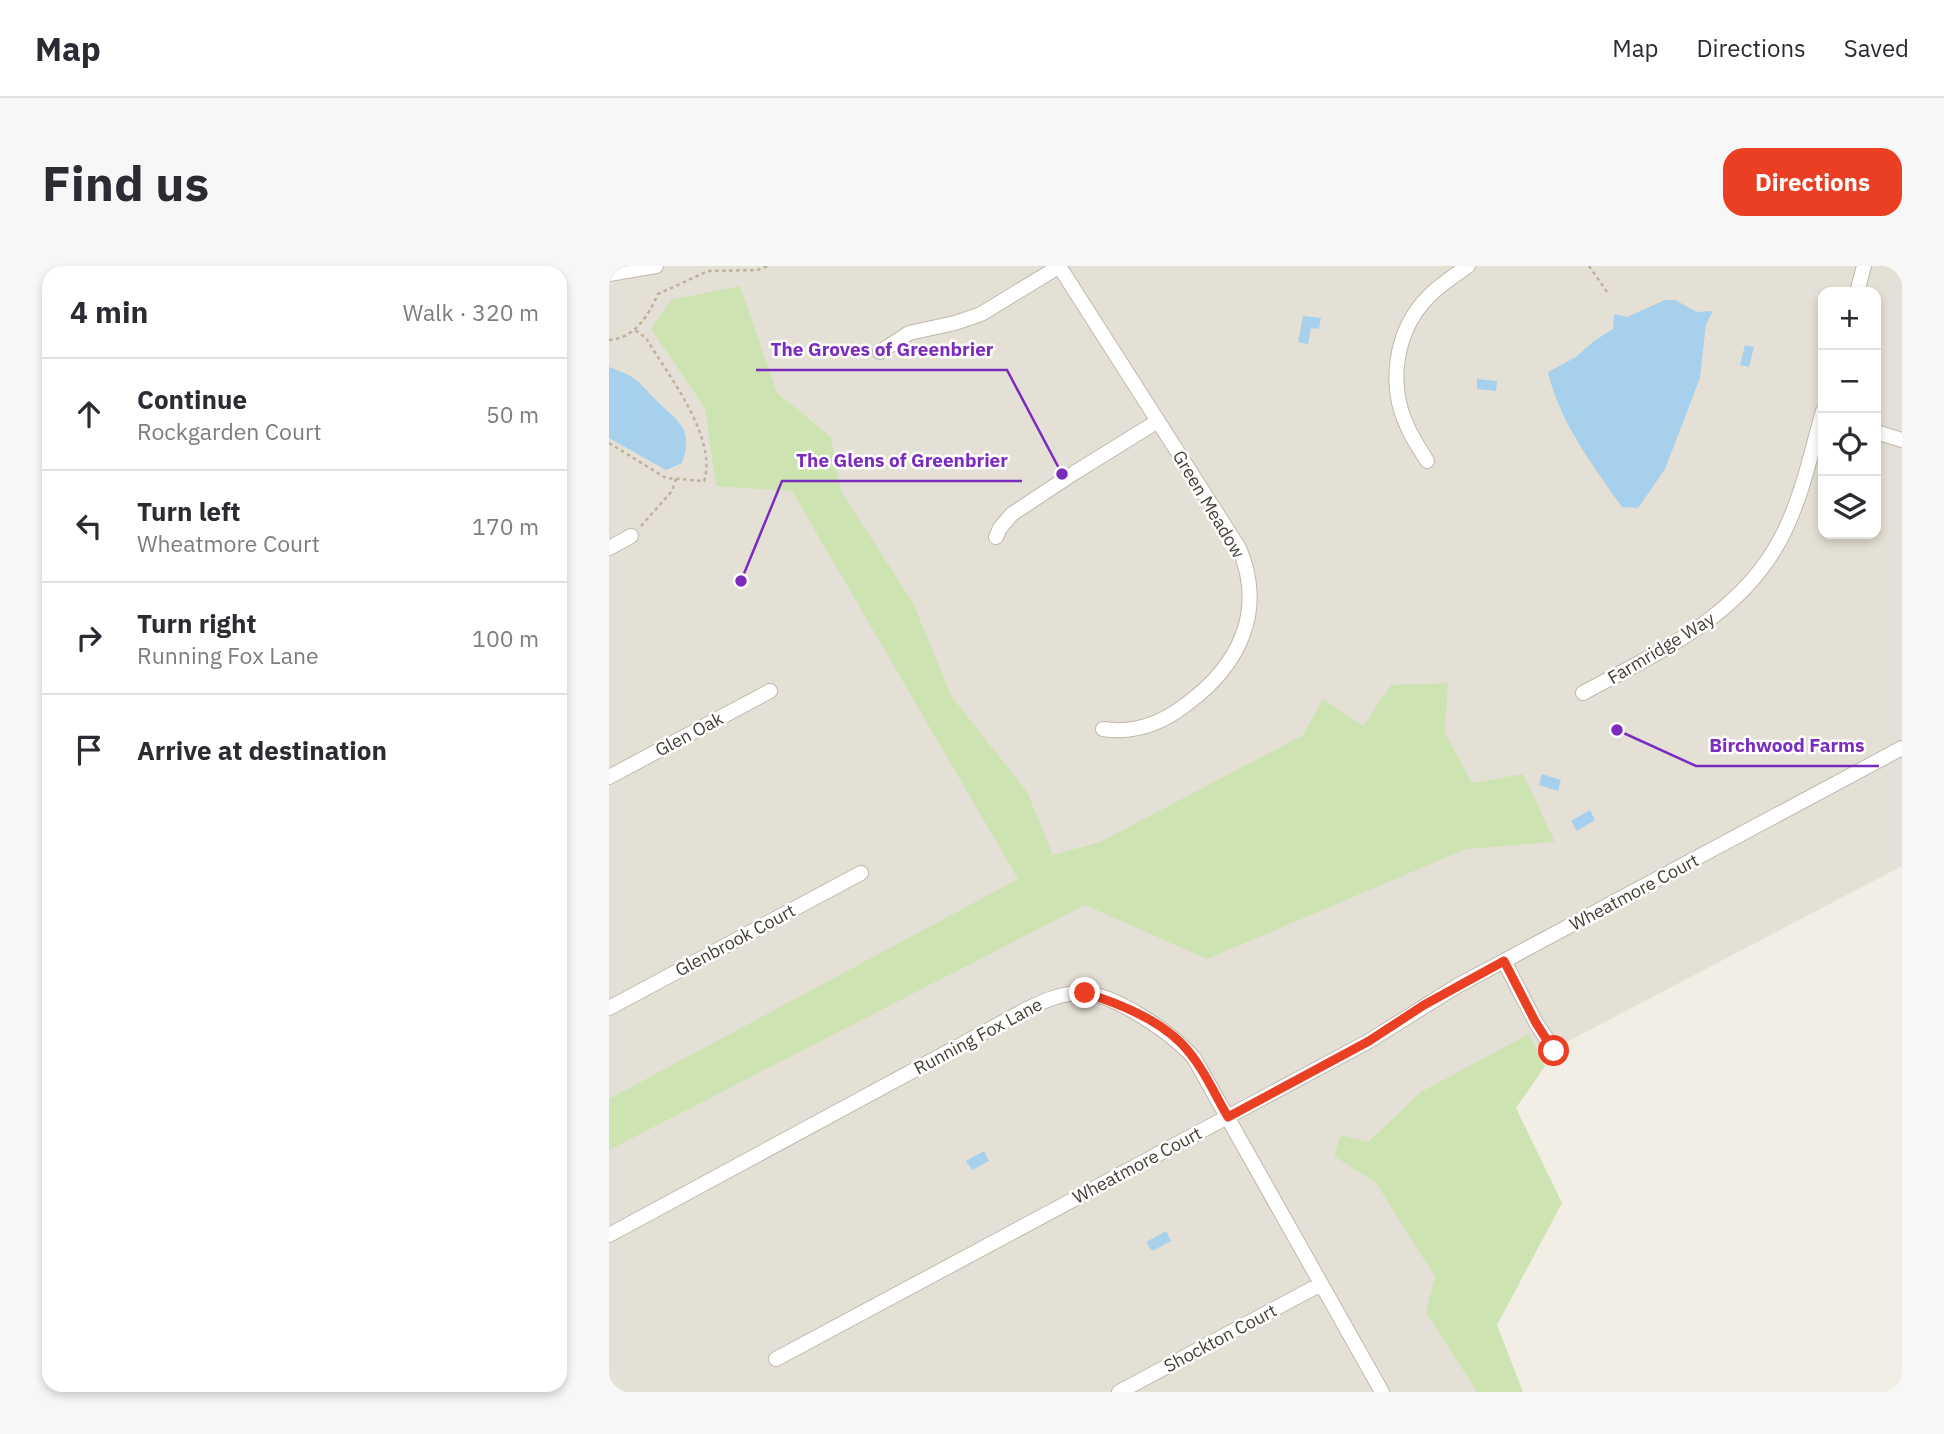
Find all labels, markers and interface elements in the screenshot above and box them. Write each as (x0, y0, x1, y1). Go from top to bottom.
text: Map (35, 27, 101, 70)
text: Map (1612, 32, 1658, 64)
text: Directions (1696, 32, 1806, 64)
text: Saved (1844, 32, 1909, 64)
button: Directions (1723, 148, 1902, 216)
text: Find us (42, 151, 209, 214)
map controls (1818, 287, 1881, 539)
button: + (1818, 287, 1881, 350)
text: 4 min (70, 292, 148, 331)
text: Walk · 320 m (403, 297, 539, 327)
callout: The Groves of Greenbrier (756, 330, 1007, 370)
text: The Groves of Greenbrier (770, 337, 994, 361)
button: − (1818, 350, 1881, 413)
text: Continue (137, 382, 247, 416)
icon: ahead (70, 395, 108, 433)
text: 50 m (486, 399, 539, 429)
button: locate (1818, 413, 1881, 476)
text: Rockgarden Court (137, 416, 322, 446)
callout: The Glens of Greenbrier (782, 441, 1022, 481)
street label: Green Meadow (1168, 446, 1250, 562)
text: The Glens of Greenbrier (796, 448, 1008, 472)
button: layers (1818, 476, 1881, 539)
text: Turn left (137, 494, 240, 528)
icon: left (70, 507, 108, 545)
text: 170 m (472, 511, 539, 541)
text: Wheatmore Court (137, 528, 320, 558)
text: Turn right (137, 606, 256, 640)
street label: Farmridge Way (1603, 607, 1719, 689)
icon: right (70, 619, 108, 657)
text: 100 m (472, 623, 539, 653)
text: Running Fox Lane (137, 640, 319, 670)
street label: Glen Oak (651, 706, 727, 761)
callout: Birchwood Farms (1696, 726, 1879, 766)
icon: arrive (70, 731, 108, 769)
text: Arrive at destination (137, 733, 387, 767)
text: Birchwood Farms (1709, 733, 1865, 757)
street label: Wheatmore Court (1565, 848, 1703, 936)
street label: Glenbrook Court (671, 899, 799, 981)
route end (1069, 977, 1100, 1008)
street label: Running Fox Lane (910, 992, 1046, 1080)
route start (1538, 1035, 1569, 1066)
street label: Wheatmore Court (1068, 1121, 1206, 1209)
street label: Shockton Court (1160, 1299, 1280, 1377)

